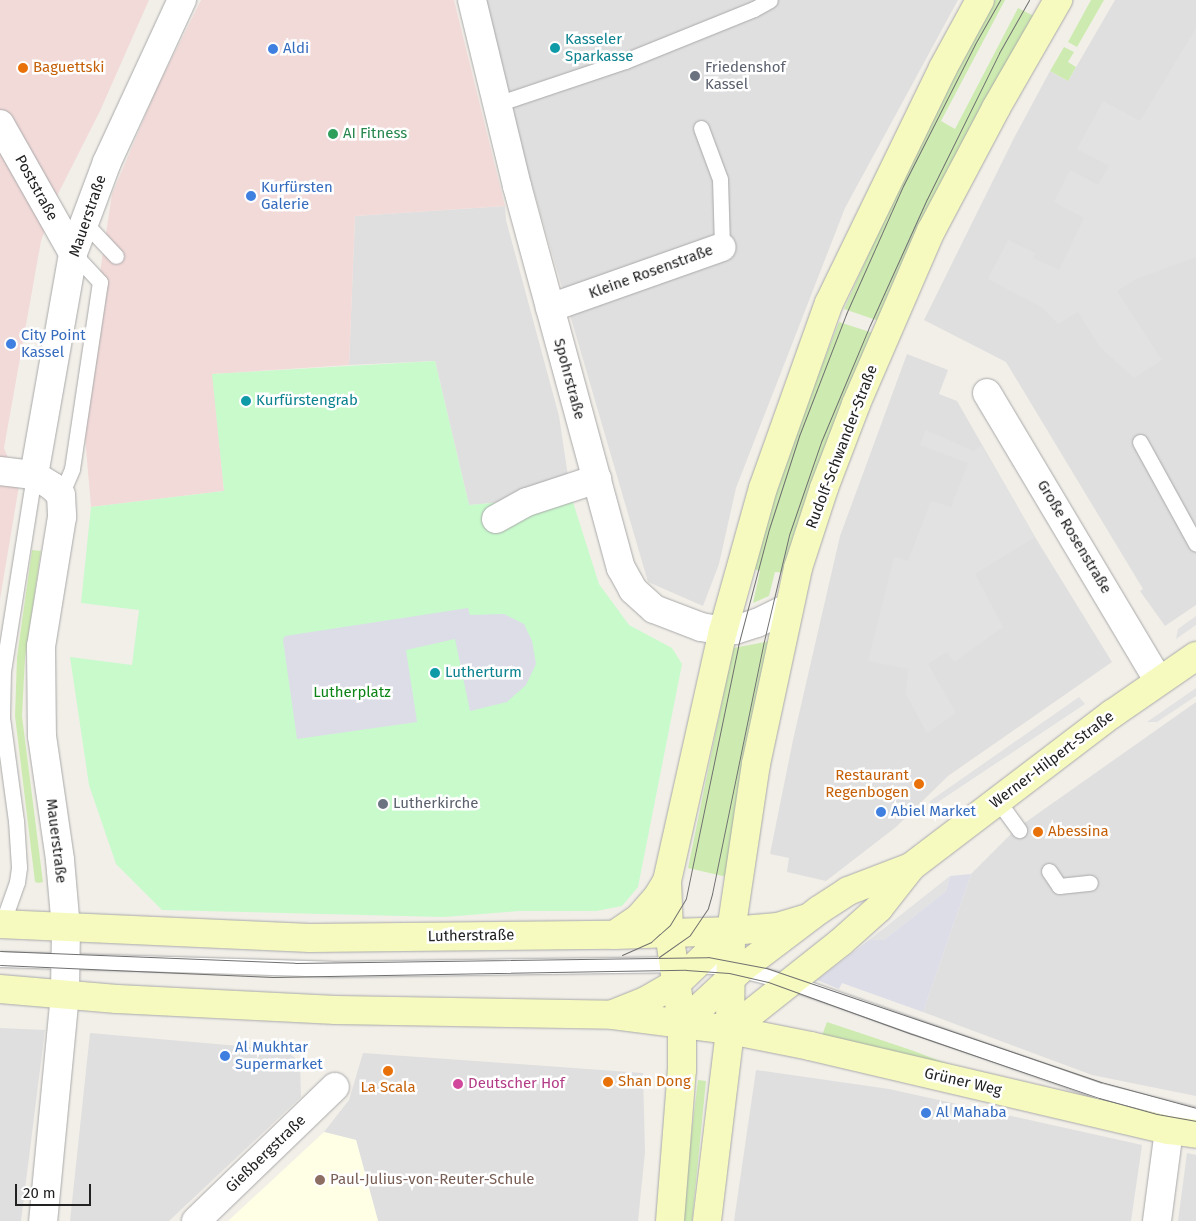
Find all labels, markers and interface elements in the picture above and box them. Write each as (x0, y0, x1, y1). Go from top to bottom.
place label: Kasseler Sparkasse (565, 30, 633, 65)
place label: Aldi (283, 40, 309, 58)
marker: Kasseler Sparkasse (549, 42, 561, 54)
marker: Aldi (267, 43, 279, 55)
place label: Friedenshof Kassel (705, 58, 786, 93)
place label: Baguettski (33, 59, 104, 77)
marker: Baguettski (17, 62, 29, 74)
marker: Friedenshof Kassel (689, 70, 701, 82)
place label: AI Fitness (343, 125, 407, 143)
marker: AI Fitness (327, 128, 339, 140)
street label: Poststraße (11, 152, 61, 224)
street label: Mauerstraße (66, 173, 110, 259)
place label: Kurfürsten Galerie (261, 178, 333, 213)
marker: Kurfürsten Galerie (245, 190, 257, 202)
street label: Kleine Rosenstraße (586, 241, 716, 303)
place label: City Point Kassel (21, 326, 86, 361)
street label: Spohrstraße (550, 337, 588, 421)
marker: City Point Kassel (5, 338, 17, 350)
street label: Rudolf-Schwander-Straße (802, 363, 882, 531)
place label: Kurfürstengrab (256, 392, 358, 410)
marker: Kurfürstengrab (240, 395, 252, 407)
street label: Große Rosenstraße (1033, 477, 1115, 597)
place label: Lutherturm (445, 664, 522, 682)
marker: Lutherturm (429, 667, 441, 679)
park label: Lutherplatz (313, 684, 391, 702)
street label: Werner-Hilpert-Straße (986, 708, 1118, 812)
place label: Restaurant Regenbogen (825, 766, 909, 801)
marker: Restaurant Regenbogen (913, 778, 925, 790)
place label: Lutherkirche (393, 795, 479, 813)
street label: Mauerstraße (42, 798, 70, 884)
marker: Lutherkirche (377, 798, 389, 810)
place label: Abiel Market (891, 803, 976, 821)
marker: Abiel Market (875, 806, 887, 818)
place label: Abessina (1048, 823, 1109, 841)
marker: Abessina (1032, 826, 1044, 838)
street label: Lutherstraße (427, 926, 515, 946)
place label: Al Mukhtar Supermarket (235, 1038, 323, 1073)
marker: Al Mukhtar Supermarket (219, 1050, 231, 1062)
street label: Grüner Weg (923, 1064, 1003, 1100)
marker: La Scala (382, 1065, 394, 1077)
place label: Shan Dong (618, 1073, 691, 1091)
place label: Deutscher Hof (468, 1075, 565, 1093)
marker: Shan Dong (602, 1076, 614, 1088)
marker: Deutscher Hof (452, 1078, 464, 1090)
place label: La Scala (360, 1079, 416, 1097)
place label: Al Mahaba (936, 1104, 1007, 1122)
marker: Al Mahaba (920, 1107, 932, 1119)
street label: Gießbergstraße (222, 1111, 310, 1197)
place label: Paul-Julius-von-Reuter-Schule (330, 1171, 534, 1189)
scale bar (18, 1174, 94, 1206)
marker: Paul-Julius-von-Reuter-Schule (314, 1174, 326, 1186)
text: 20 m (23, 1184, 56, 1202)

